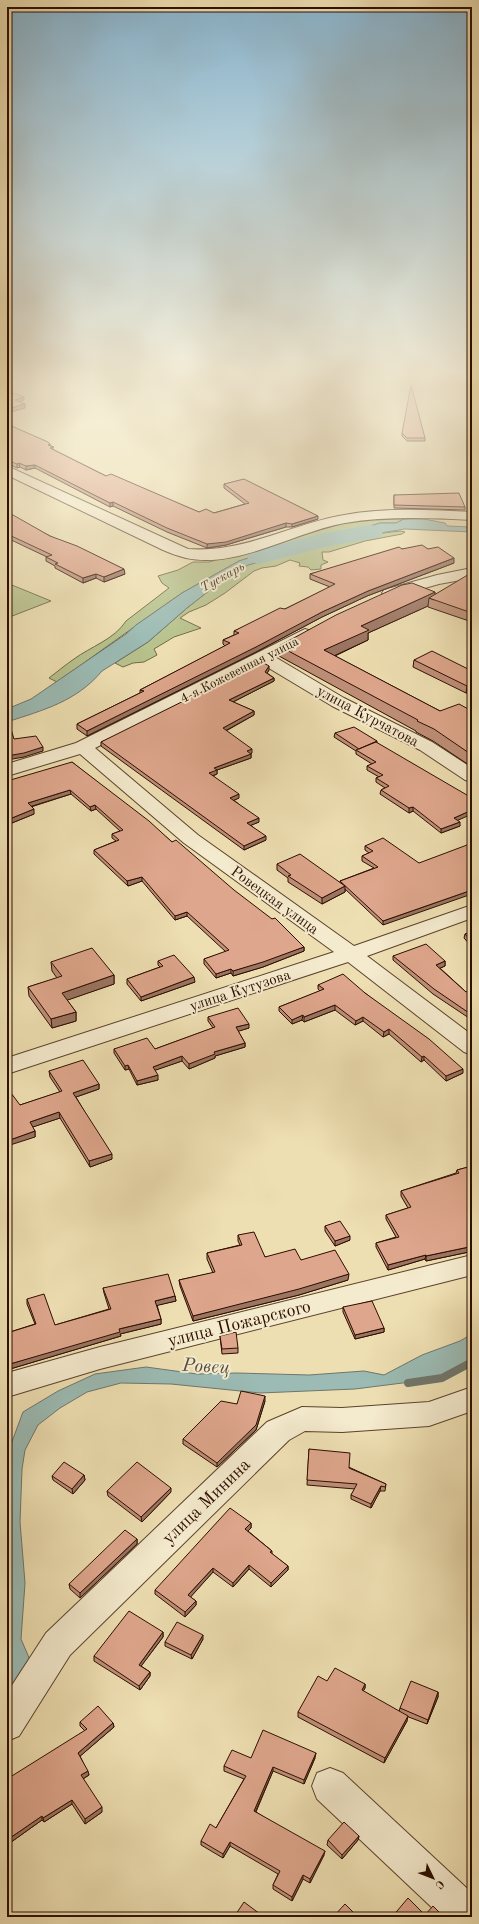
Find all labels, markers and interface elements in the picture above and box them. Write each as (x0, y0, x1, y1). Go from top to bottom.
water label: Тускарь (199, 560, 247, 595)
street label: 4-я Кожевенная улица (179, 635, 301, 706)
street label: улица Курчатова (314, 684, 421, 751)
street label: Ровецкая улица (227, 864, 321, 938)
street label: улица Кутузова (188, 968, 293, 1015)
street label: улица Пожарского (166, 1297, 313, 1350)
water label: Ровец (180, 1357, 230, 1378)
street label: улица Минина (159, 1456, 254, 1548)
north arrow (413, 1858, 453, 1898)
text: С (433, 1877, 446, 1890)

